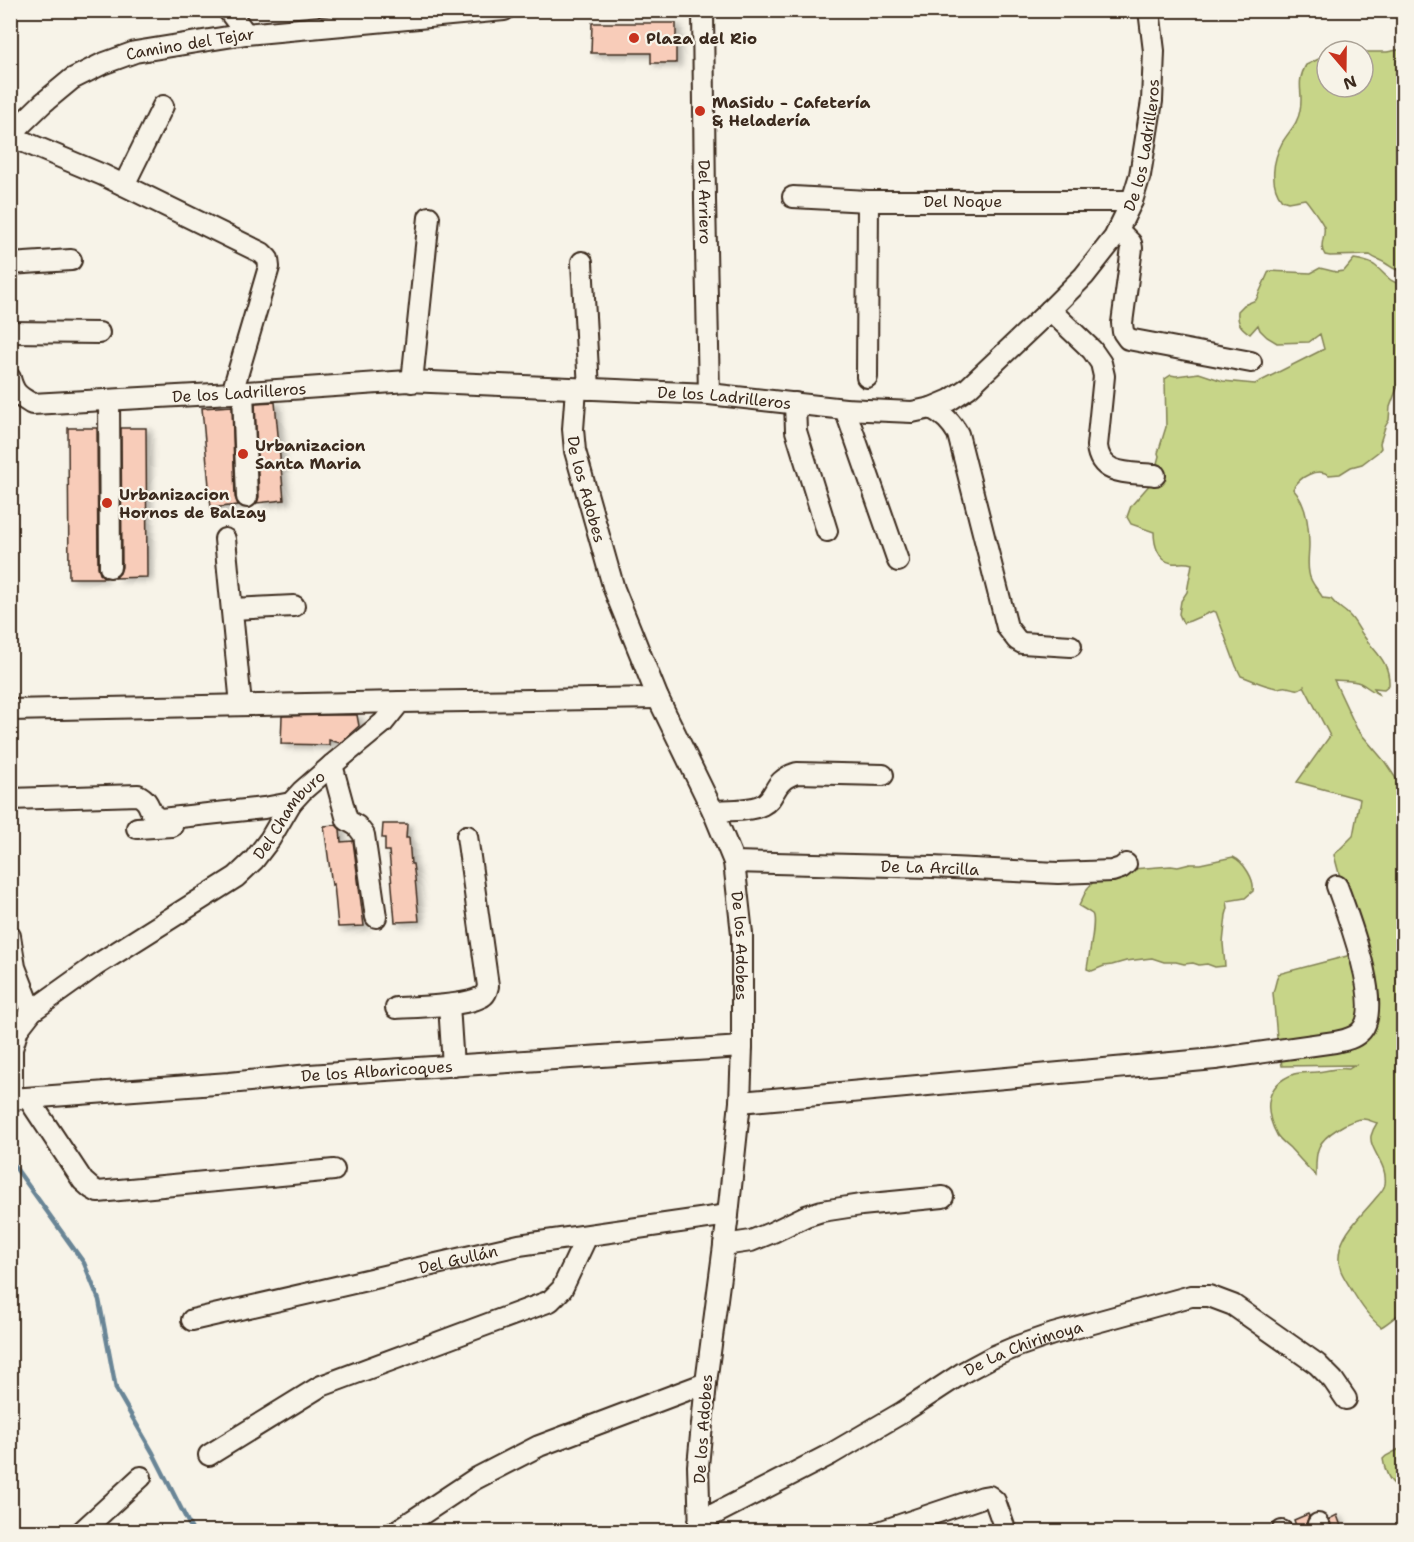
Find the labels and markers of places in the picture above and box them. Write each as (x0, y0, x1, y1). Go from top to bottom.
place label: Plaza del Rio (646, 28, 757, 49)
marker: Plaza del Rio (627, 31, 641, 45)
place label: MaSidu - Cafetería & Heladería (712, 92, 871, 131)
marker: MaSidu - Cafetería & Heladería (693, 104, 707, 118)
place label: Urbanizacion Santa Maria (255, 435, 366, 474)
marker: Urbanizacion Santa Maria (236, 447, 250, 461)
place label: Urbanizacion Hornos de Balzay (119, 484, 266, 523)
marker: Urbanizacion Hornos de Balzay (100, 496, 114, 510)

